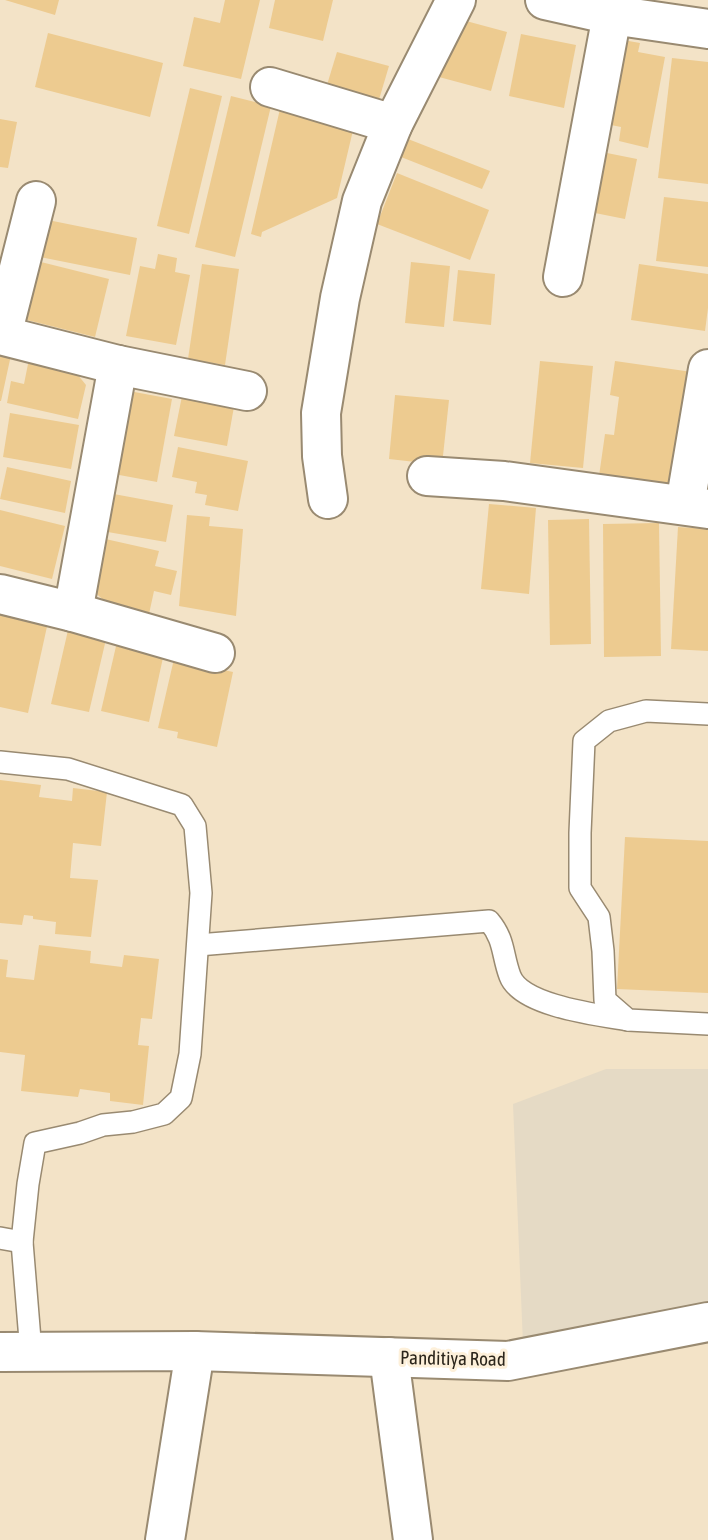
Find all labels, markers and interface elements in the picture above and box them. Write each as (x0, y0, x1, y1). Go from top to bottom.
street label: Panditiya Road (400, 1346, 506, 1370)

